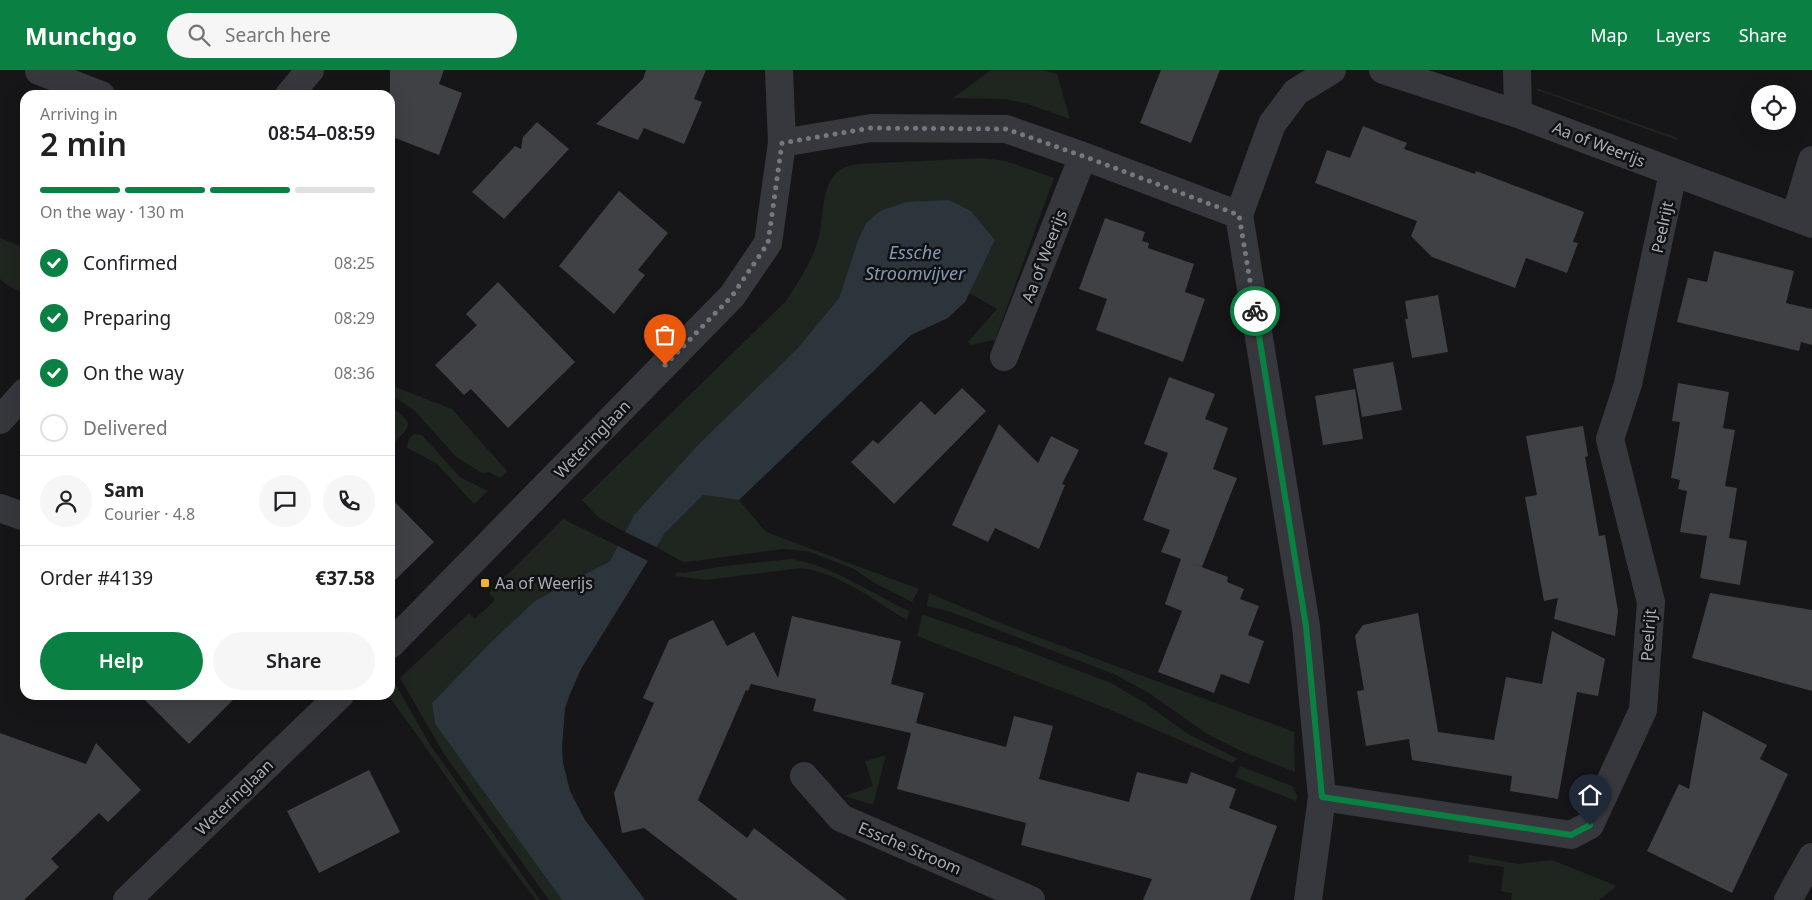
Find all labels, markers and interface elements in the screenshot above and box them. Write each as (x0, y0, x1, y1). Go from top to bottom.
search box (167, 13, 517, 58)
text: Munchgo (25, 19, 137, 52)
icon: search (185, 21, 213, 49)
text: Search here (225, 22, 331, 48)
text: Map (1590, 23, 1628, 47)
text: Layers (1656, 23, 1711, 47)
text: Share (1739, 23, 1787, 47)
map controls (1751, 85, 1796, 130)
button: locate (1751, 85, 1796, 130)
text: Arriving in (40, 103, 118, 125)
street label: Aa of Weerijs (1549, 116, 1649, 172)
text: 08:54–08:59 (268, 120, 375, 146)
text: 2 min (40, 122, 127, 165)
street label: Peelrijt (1646, 199, 1678, 255)
text: On the way · 130 m (40, 201, 184, 223)
street label: Aa of Weerijs (1016, 206, 1072, 306)
water label: Essche Stroomvijver (865, 240, 966, 285)
icon: check (40, 249, 68, 277)
text: Confirmed (83, 250, 178, 276)
text: 08:25 (334, 252, 375, 274)
courier (1230, 286, 1280, 336)
icon: bike (1241, 297, 1269, 325)
icon: check (40, 304, 68, 332)
text: Preparing (83, 305, 171, 331)
text: 08:29 (334, 307, 375, 329)
pin (644, 314, 686, 365)
icon: bag (651, 321, 679, 349)
icon: check (40, 359, 68, 387)
text: On the way (83, 360, 184, 386)
text: 08:36 (334, 362, 375, 384)
street label: Weteringlaan (549, 395, 635, 483)
text: Delivered (83, 415, 168, 441)
button: person (40, 475, 92, 527)
button: chat (259, 475, 311, 527)
button: phone (323, 475, 375, 527)
text: Sam (104, 477, 144, 503)
text: Courier · 4.8 (104, 503, 195, 525)
text: Order #4139 (40, 565, 153, 591)
text: €37.58 (315, 565, 375, 591)
place label: Aa of Weerijs (495, 572, 593, 594)
marker: Aa of Weerijs (479, 577, 491, 589)
street label: Peelrijt (1635, 608, 1661, 662)
button: Help (40, 632, 203, 690)
button: Share (213, 632, 375, 690)
street label: Weteringlaan (190, 754, 278, 840)
pin (1569, 774, 1611, 825)
icon: home (1576, 781, 1604, 809)
street label: Essche Stroom (855, 816, 965, 880)

